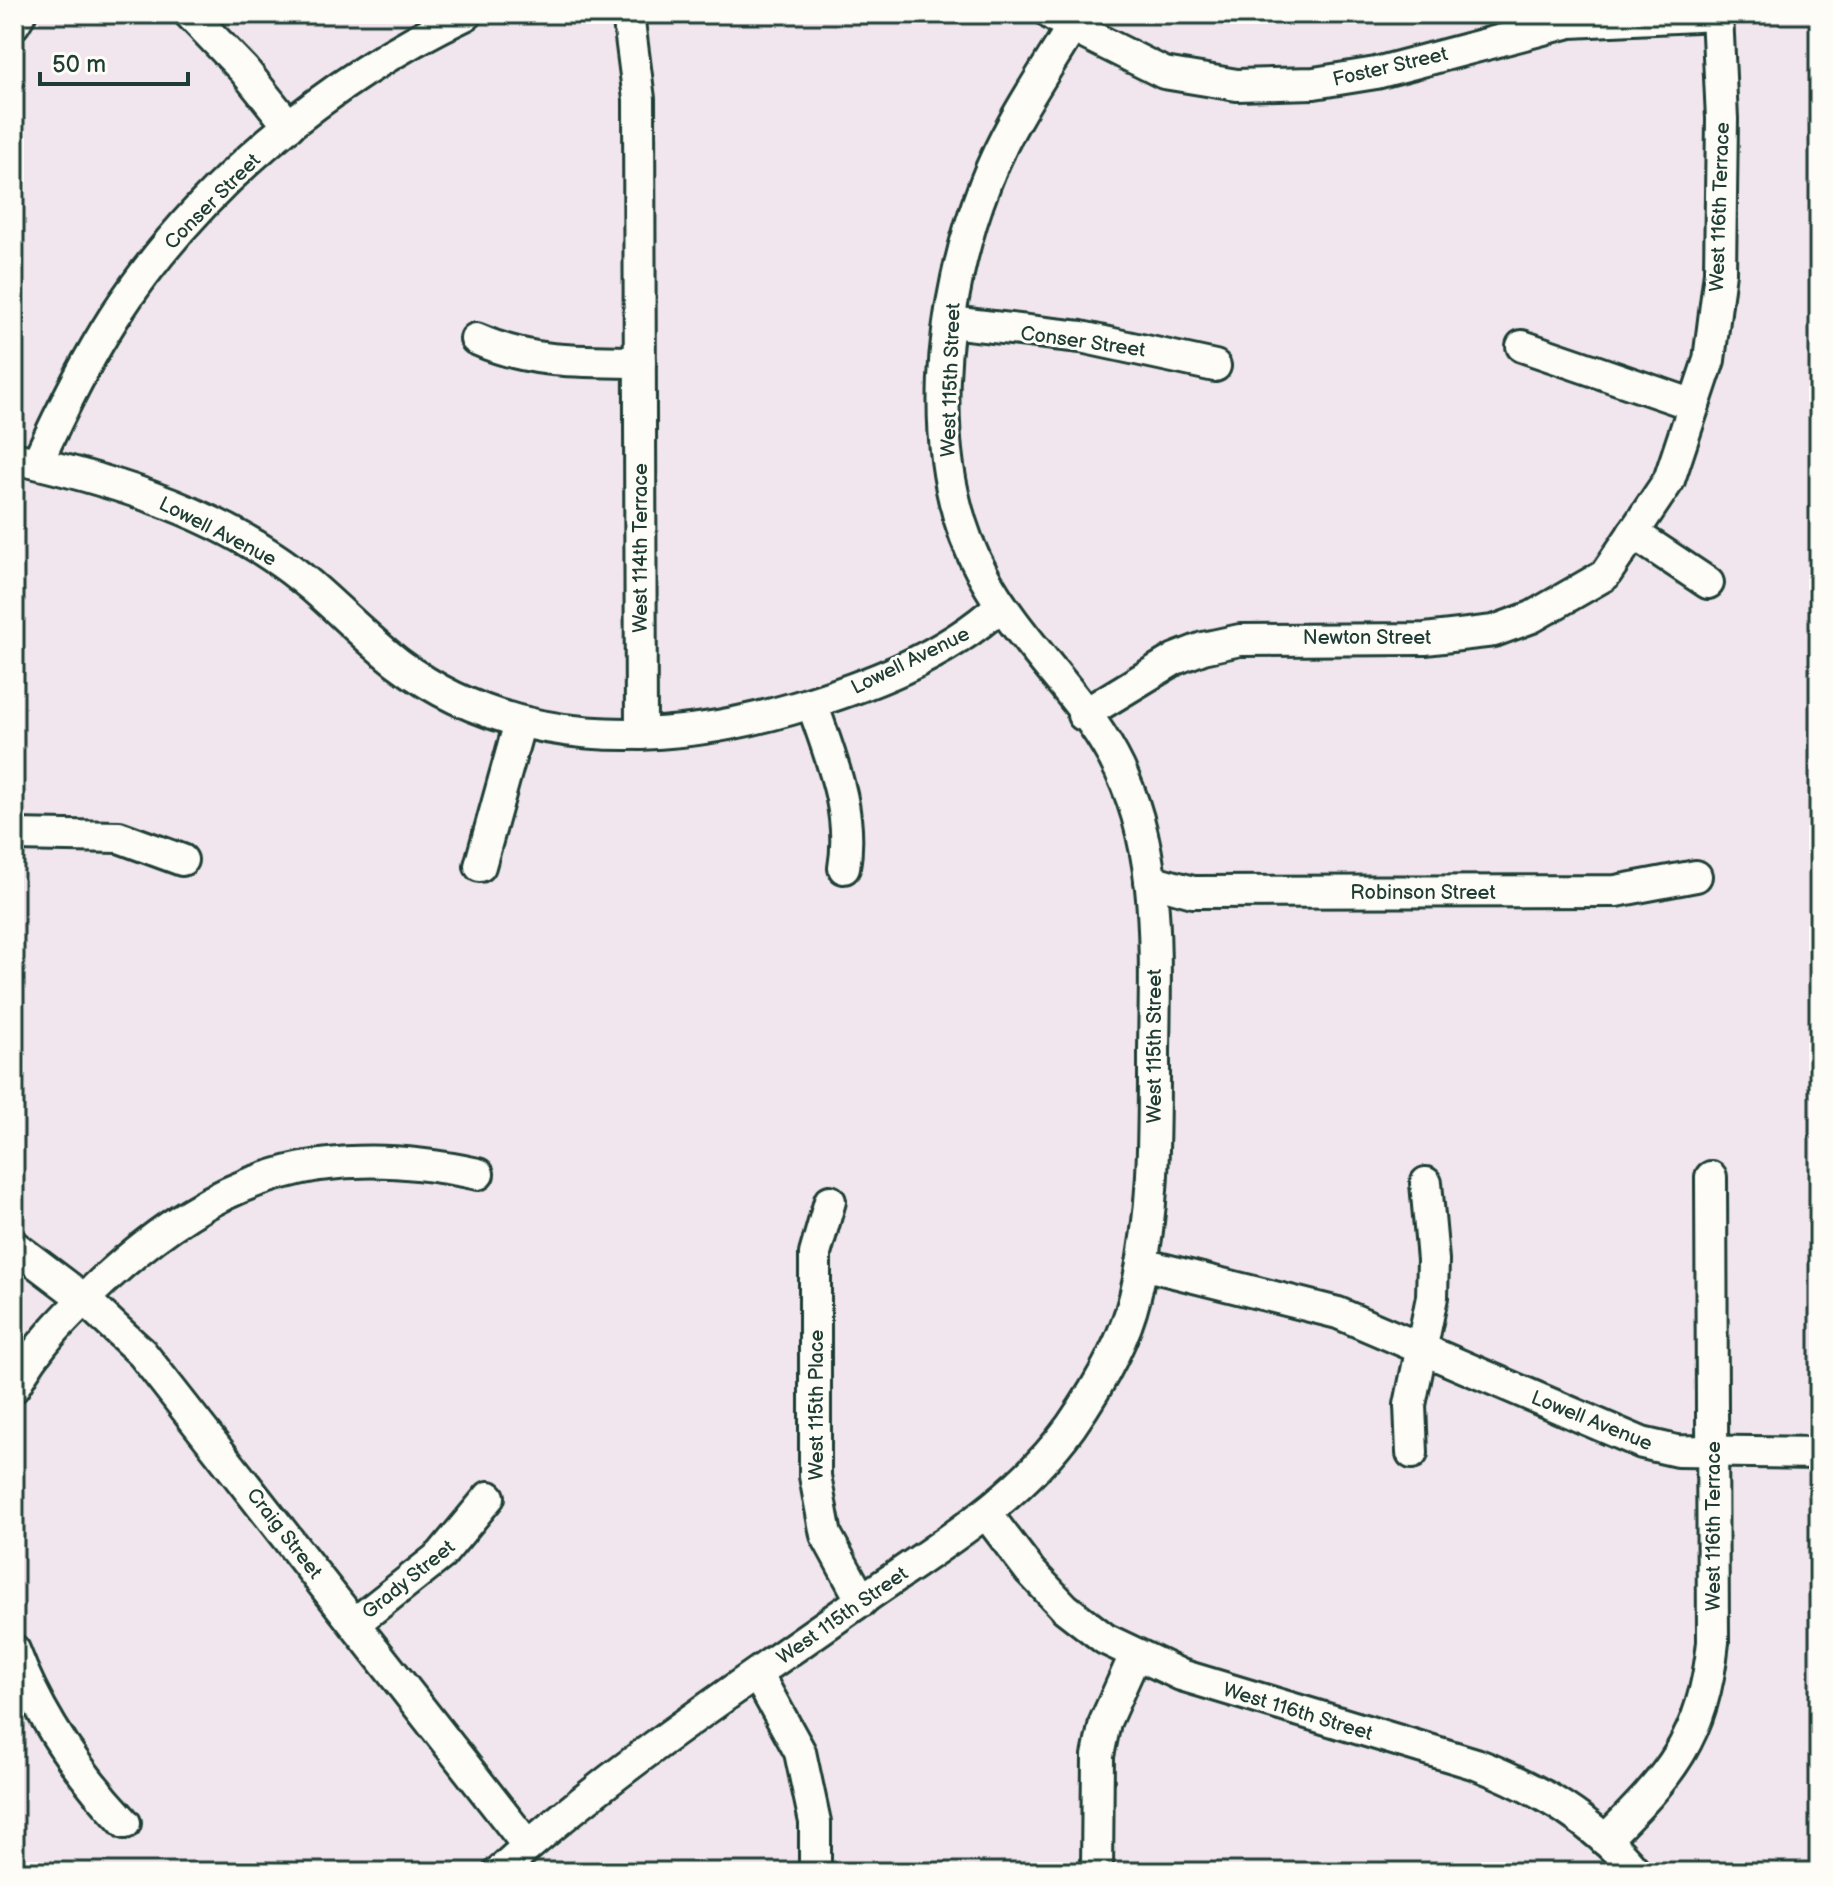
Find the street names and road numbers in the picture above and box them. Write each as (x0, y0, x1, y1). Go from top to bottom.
street label: Foster Street (1330, 42, 1450, 92)
street label: West 116th Terrace (1705, 122, 1735, 292)
street label: Conser Street (160, 149, 266, 255)
street label: West 115th Street (936, 302, 966, 458)
street label: Conser Street (1019, 321, 1147, 363)
street label: West 114th Terrace (629, 463, 653, 633)
street label: Lowell Avenue (155, 492, 280, 572)
street label: Lowell Avenue (847, 622, 974, 700)
street label: Newton Street (1303, 626, 1431, 650)
street label: Robinson Street (1350, 881, 1496, 905)
street label: West 115th Street (1143, 969, 1167, 1123)
street label: West 115th Place (805, 1330, 829, 1480)
street label: Lowell Avenue (1527, 1386, 1656, 1456)
street label: West 116th Terrace (1702, 1441, 1726, 1611)
street label: Craig Street (241, 1483, 327, 1584)
street label: Grady Street (357, 1535, 460, 1624)
street label: West 115th Street (772, 1562, 913, 1670)
street label: West 116th Street (1220, 1678, 1375, 1746)

